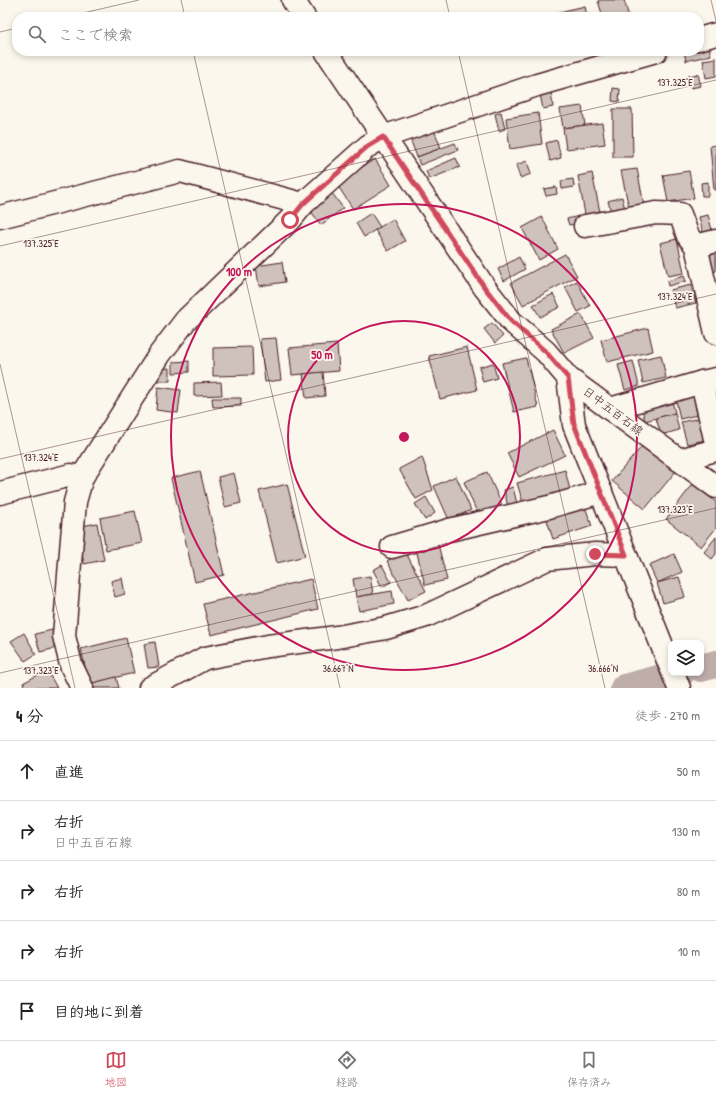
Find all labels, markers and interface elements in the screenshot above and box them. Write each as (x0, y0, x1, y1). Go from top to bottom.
search box (12, 12, 704, 56)
icon: search (26, 23, 48, 45)
text: ここで検索 (58, 24, 133, 45)
text: 137.325°E (657, 76, 693, 89)
route start (281, 211, 299, 229)
text: 137.325°E (23, 237, 59, 250)
text: 100 m (226, 263, 252, 280)
text: 137.324°E (658, 290, 693, 303)
text: 50 m (311, 346, 333, 363)
street label: 日中五百石線 (579, 382, 647, 439)
centre of rings (397, 430, 411, 444)
text: 137.324°E (24, 451, 59, 464)
text: 137.323°E (657, 503, 693, 516)
route end (586, 545, 604, 563)
map controls (668, 640, 704, 676)
button: layers (668, 640, 704, 676)
text: 36.667°N (322, 662, 354, 675)
text: 36.666°N (588, 662, 618, 675)
text: 137.323°E (23, 664, 59, 677)
text: 4 分 (16, 704, 43, 727)
text: 徒歩 · 270 m (635, 706, 700, 724)
icon: ahead (16, 760, 38, 782)
text: 直進 (54, 761, 84, 782)
text: 50 m (677, 762, 700, 780)
text: 右折 (54, 811, 84, 832)
icon: right (16, 820, 38, 842)
text: 130 m (672, 822, 700, 840)
text: 日中五百石線 (54, 833, 132, 851)
icon: right (16, 880, 38, 902)
text: 右折 (54, 881, 84, 902)
text: 80 m (677, 882, 700, 900)
icon: right (16, 940, 38, 962)
text: 右折 (54, 941, 84, 962)
text: 10 m (678, 942, 700, 960)
icon: arrive (16, 1000, 38, 1022)
text: 目的地に到着 (54, 1001, 144, 1022)
tab: 地図 (105, 1049, 127, 1089)
tab: 経路 (336, 1049, 358, 1089)
tab: 保存済み (567, 1049, 611, 1089)

